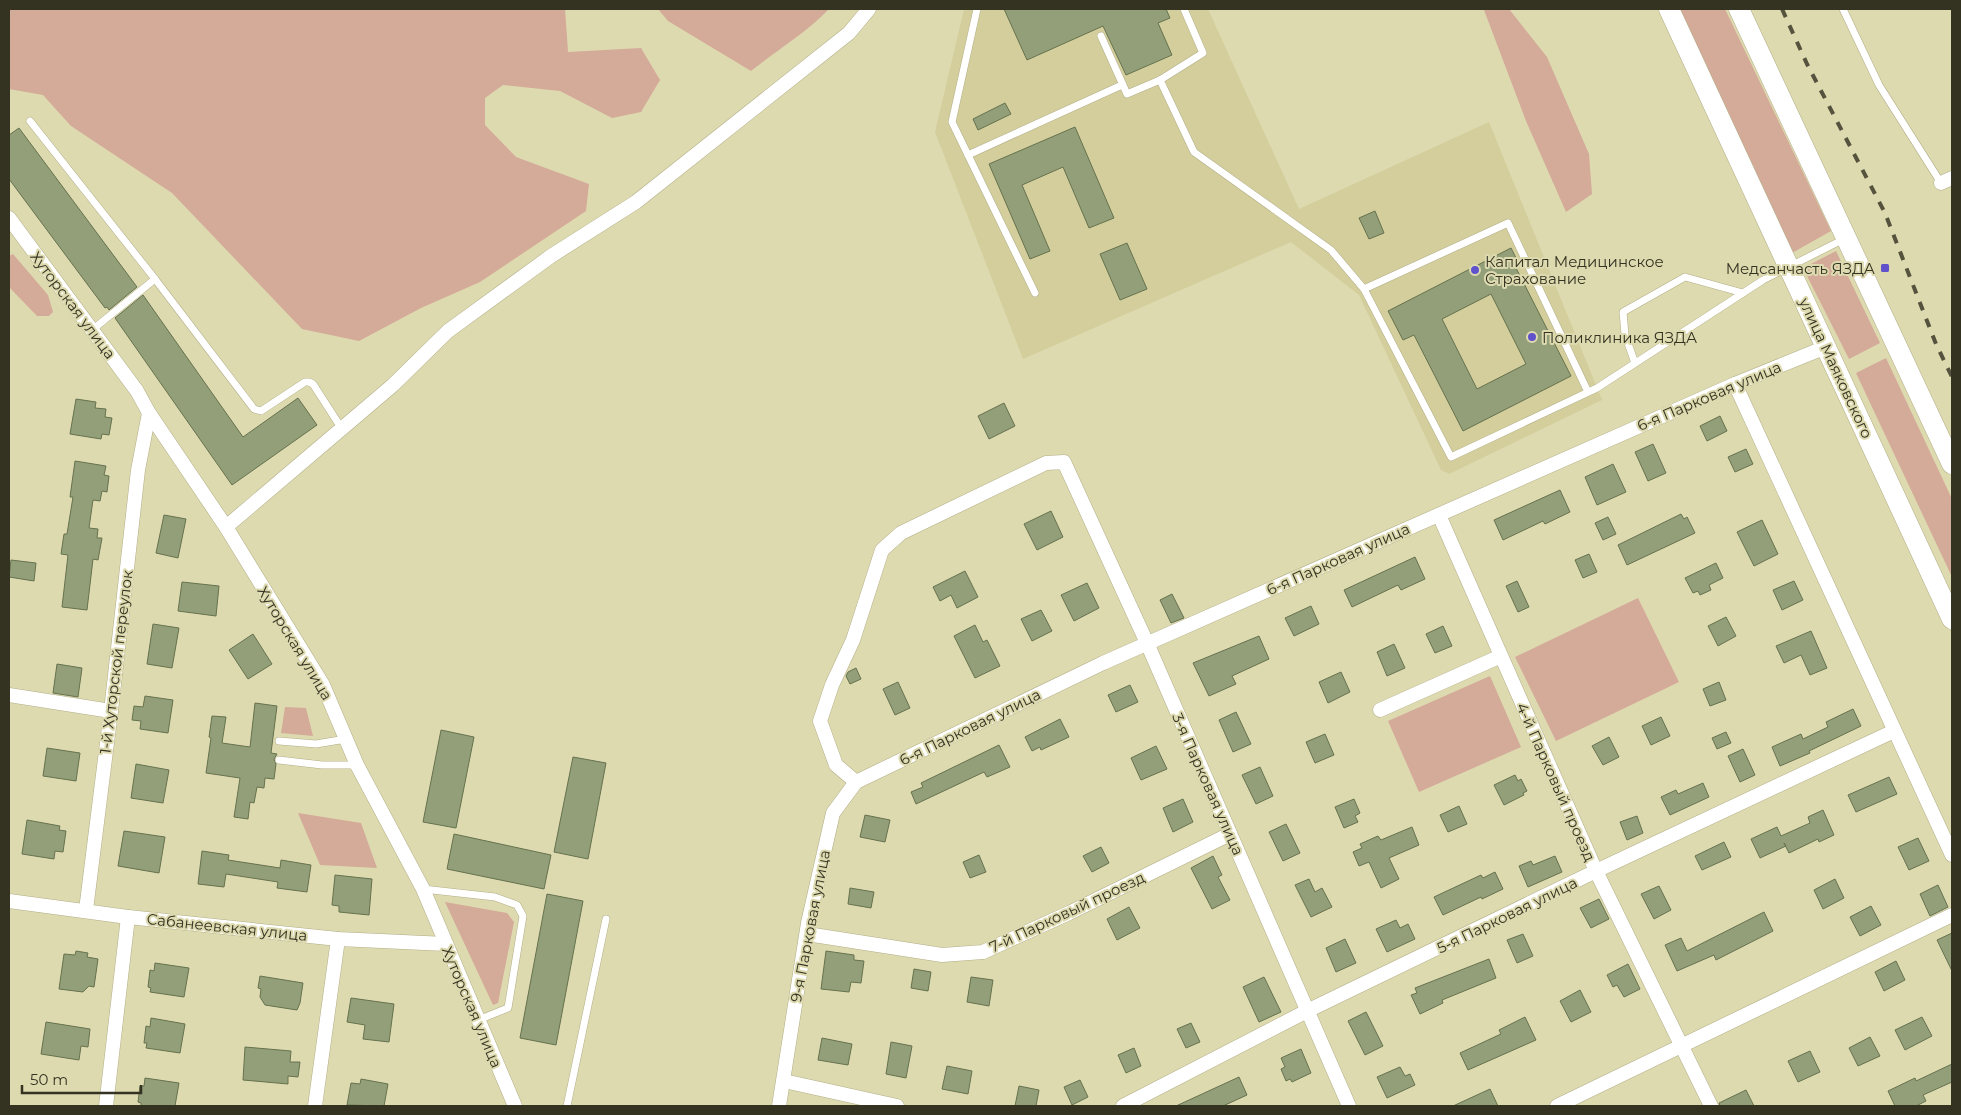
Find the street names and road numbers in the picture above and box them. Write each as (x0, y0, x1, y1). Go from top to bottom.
street label: Хуторская улица (26, 247, 120, 363)
street label: улица Маяковского (1795, 294, 1877, 441)
street label: 6-я Парковая улица (1634, 357, 1784, 435)
street label: 6-я Парковая улица (1263, 519, 1413, 599)
street label: 1-й Хуторской переулок (95, 569, 137, 755)
street label: Хуторская улица (253, 582, 337, 704)
street label: 6-я Парковая улица (896, 685, 1044, 769)
street label: 4-й Парковый проезд (1512, 700, 1600, 864)
street label: 3-я Парковая улица (1168, 710, 1248, 858)
street label: 9-я Парковая улица (786, 848, 834, 1004)
street label: 7-й Парковый проезд (986, 867, 1148, 956)
street label: 5-я Парковая улица (1434, 873, 1580, 957)
street label: Сабанеевская улица (146, 909, 308, 945)
street label: Хуторская улица (438, 943, 506, 1071)

